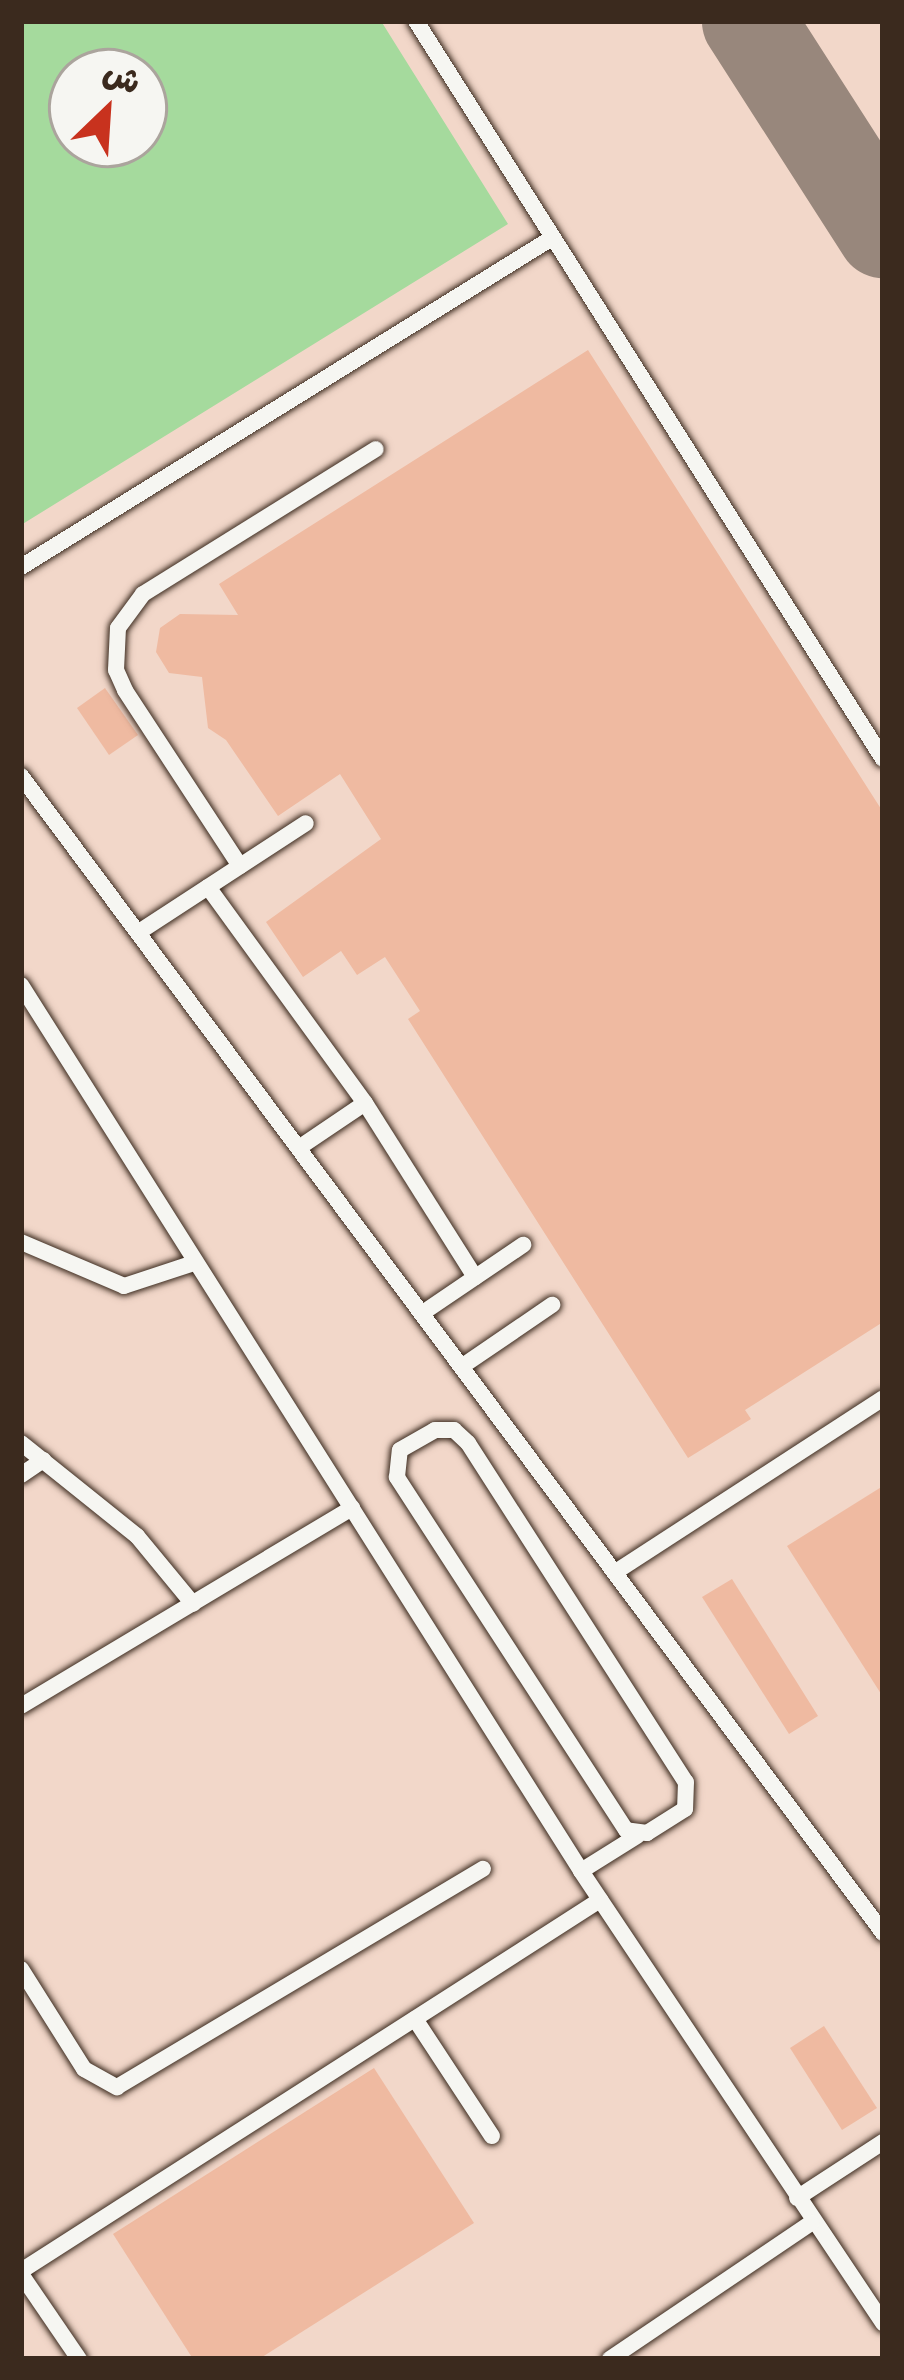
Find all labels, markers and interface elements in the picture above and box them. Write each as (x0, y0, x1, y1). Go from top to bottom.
north arrow (48, 48, 168, 168)
text: ش (96, 50, 148, 107)

